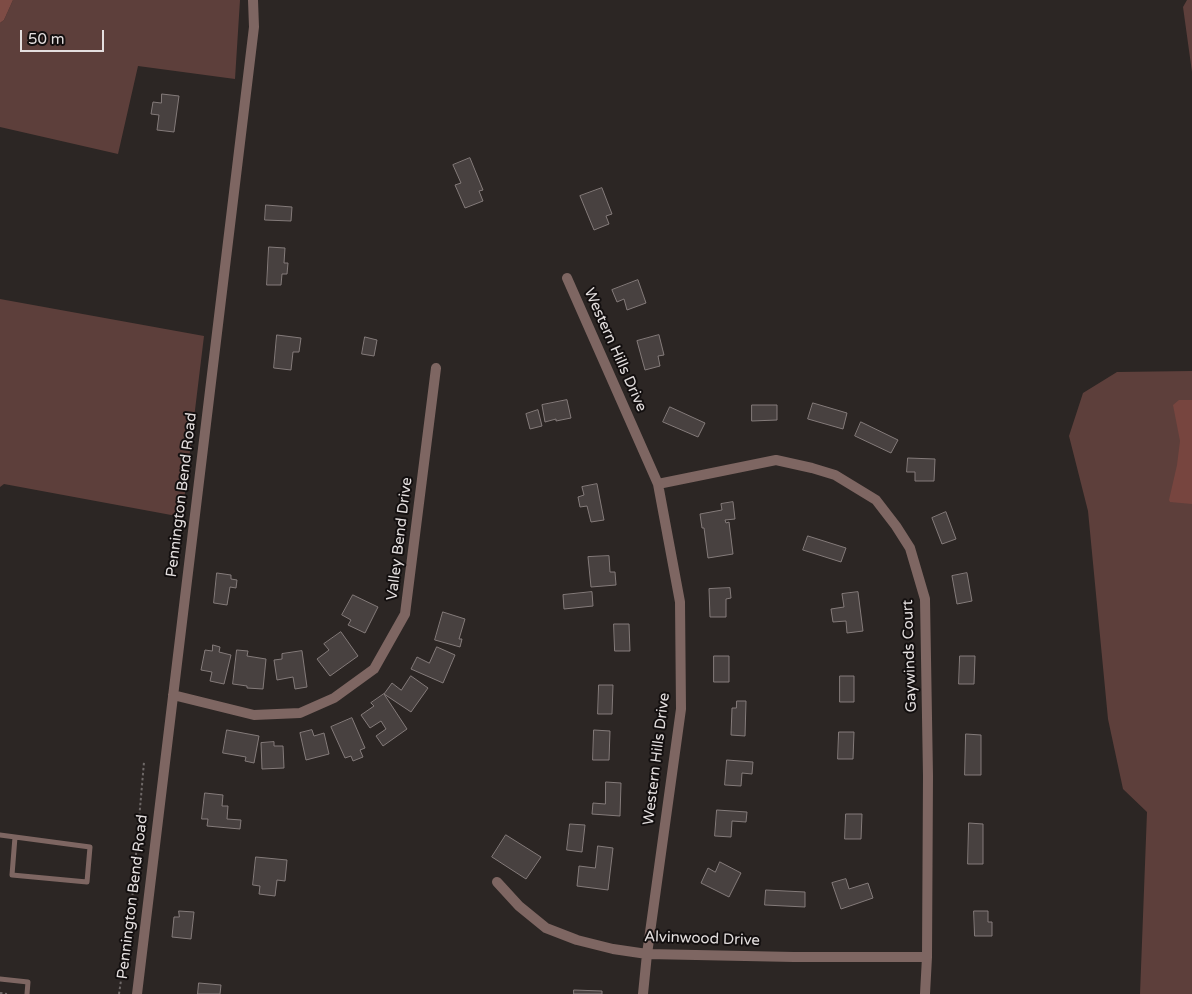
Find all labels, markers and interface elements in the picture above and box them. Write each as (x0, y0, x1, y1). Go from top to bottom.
scale bar (22, 20, 106, 52)
text: 50 m (28, 30, 65, 48)
street label: Western Hills Drive (580, 285, 650, 415)
street label: Pennington Bend Road (163, 412, 201, 578)
street label: Valley Bend Drive (384, 476, 416, 602)
street label: Gaywinds Court (899, 599, 921, 713)
street label: Western Hills Drive (640, 692, 674, 826)
street label: Pennington Bend Road (114, 814, 152, 980)
street label: Alvinwood Drive (644, 928, 760, 950)

